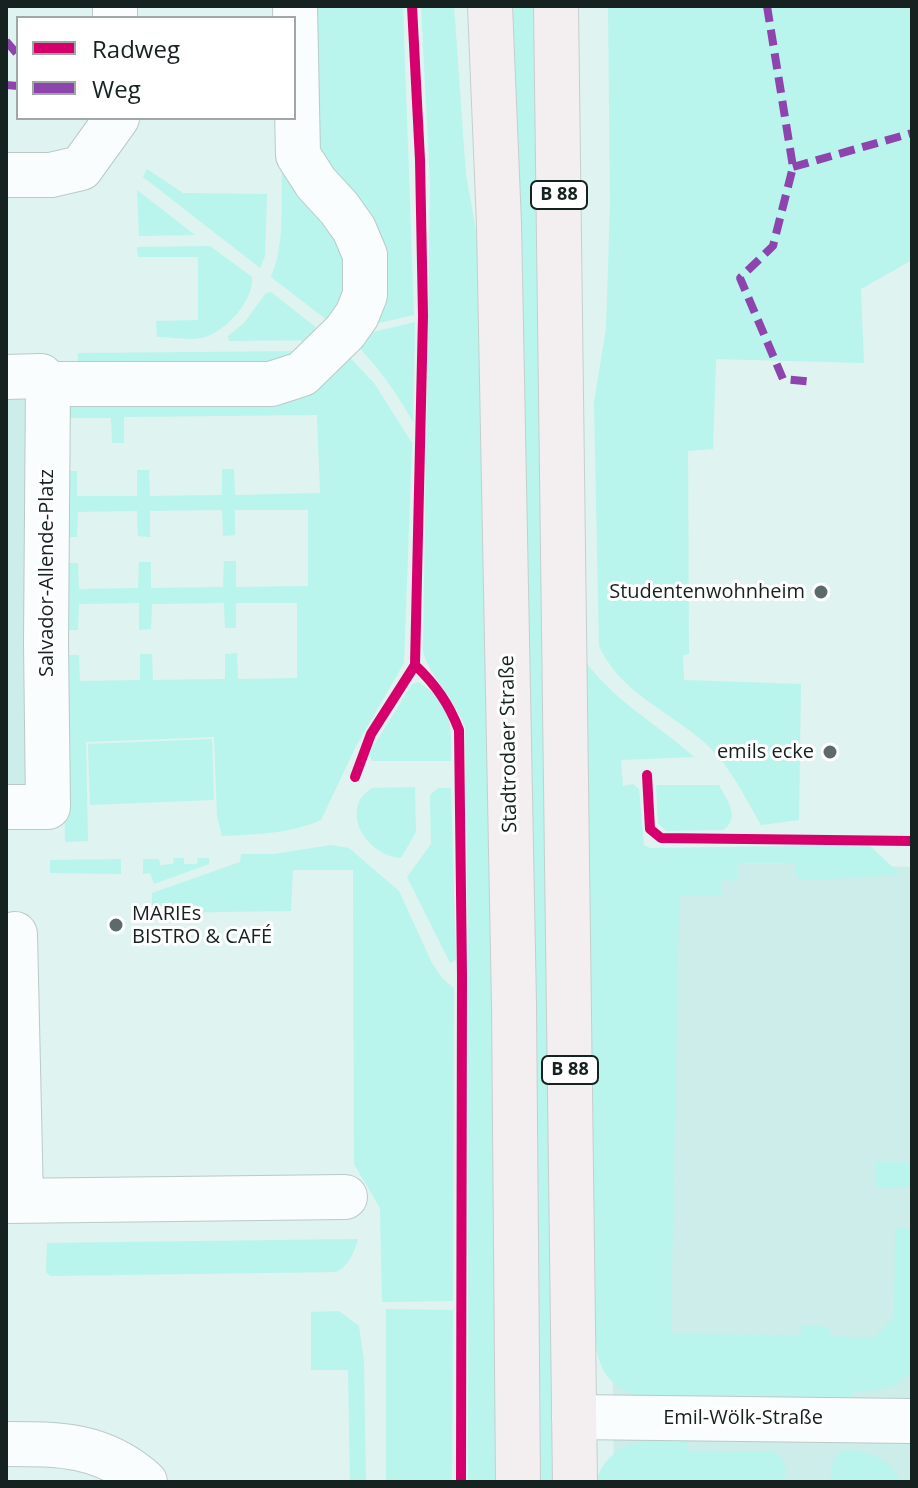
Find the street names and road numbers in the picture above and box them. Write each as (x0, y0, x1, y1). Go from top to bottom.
road number: B 88 (531, 181, 587, 209)
street label: Salvador-Allende-Platz (35, 469, 59, 677)
street label: Stadtrodaer Straße (495, 655, 523, 833)
road number: B 88 (542, 1056, 598, 1084)
street label: Emil-Wölk-Straße (663, 1406, 823, 1430)

